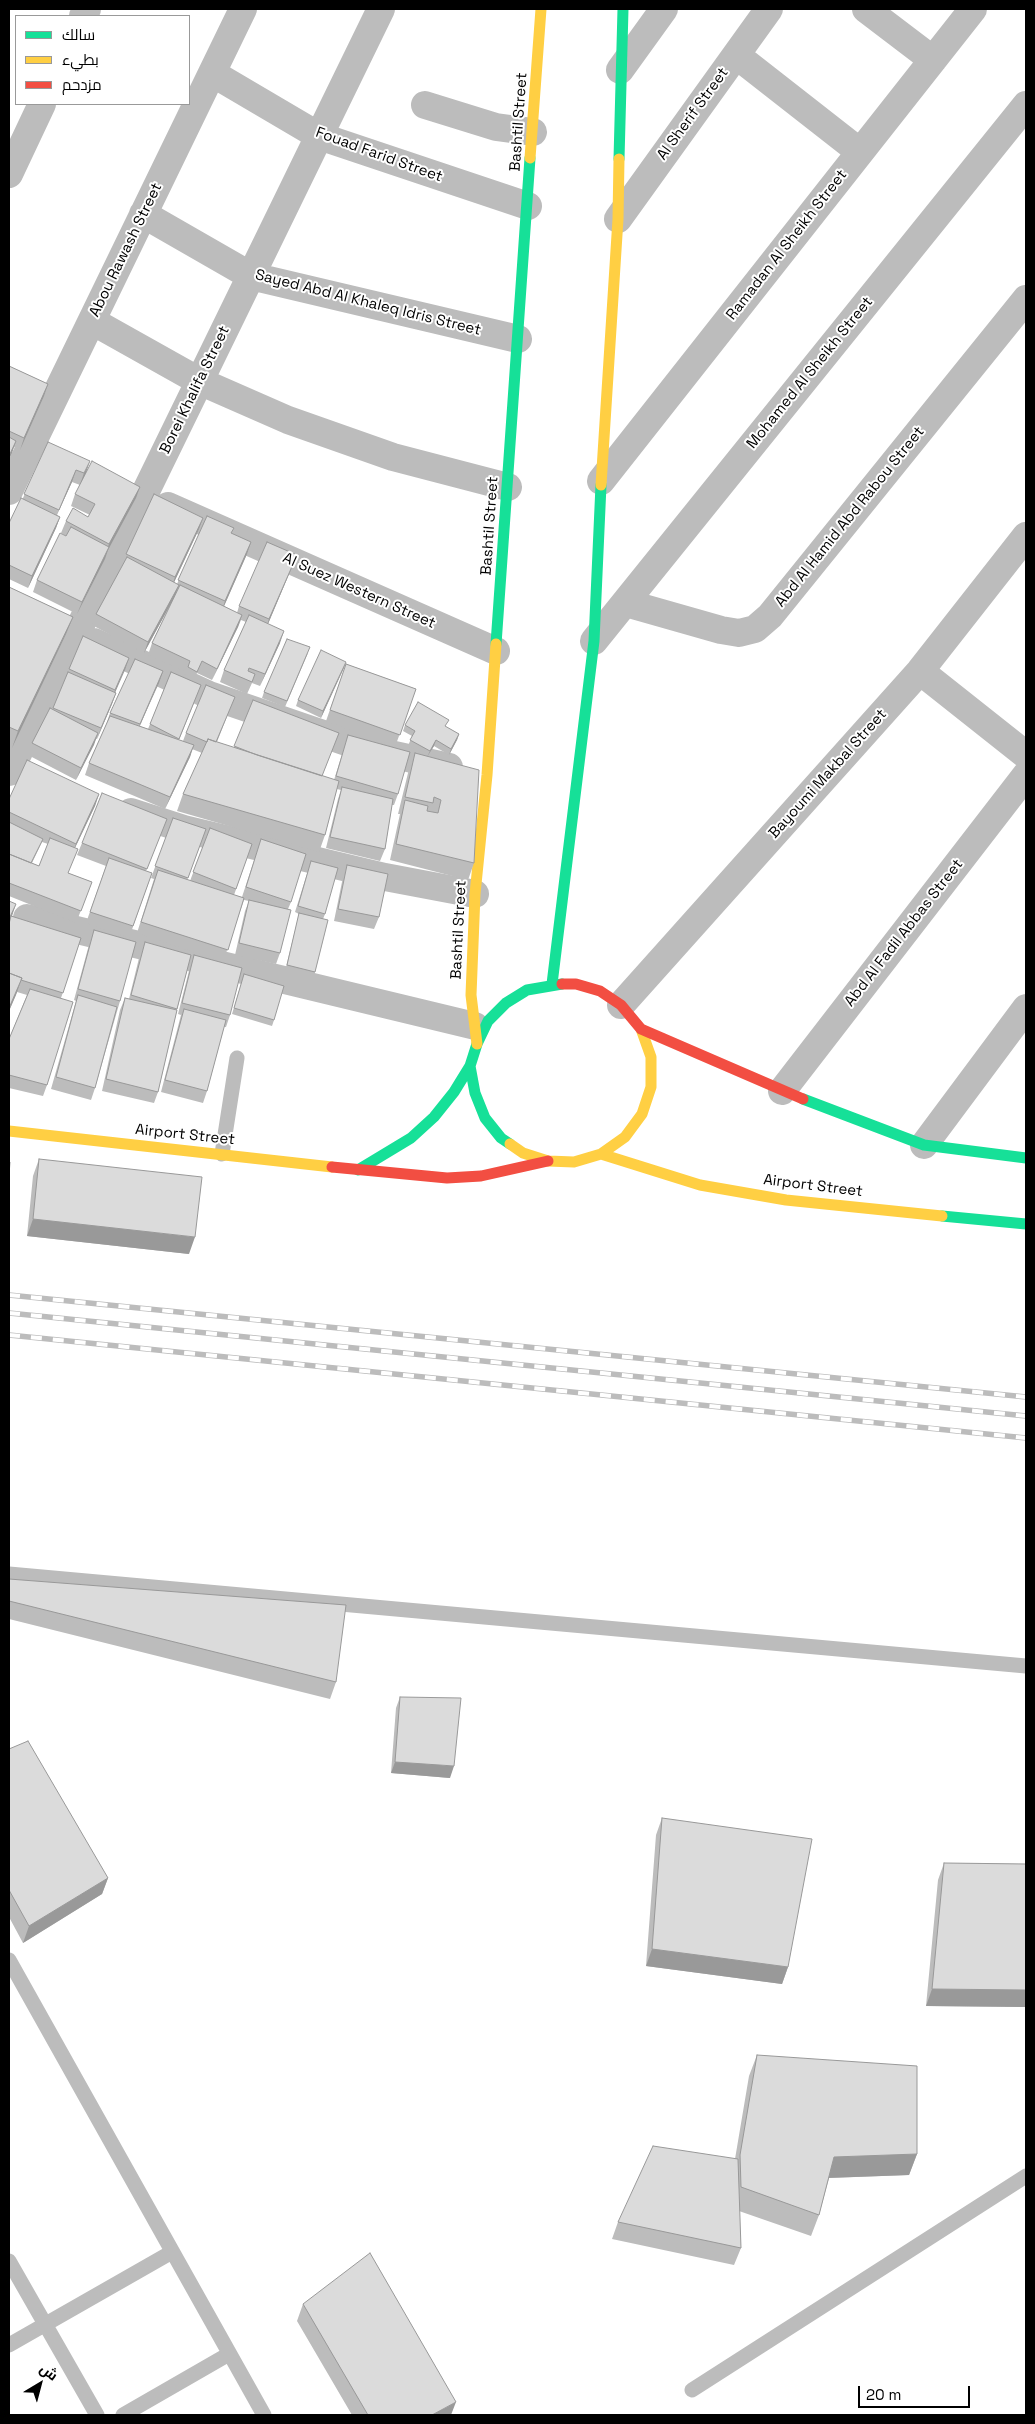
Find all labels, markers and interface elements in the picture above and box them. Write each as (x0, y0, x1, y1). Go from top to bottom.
legend (15, 15, 190, 105)
text: سالك (62, 25, 95, 44)
text: بطيء (62, 50, 99, 69)
street label: Al Sherif Street (653, 64, 733, 164)
street label: Bashtil Street (507, 72, 531, 172)
text: مزدحم (62, 75, 102, 94)
street label: Fouad Farid Street (313, 124, 445, 186)
street label: Ramadan Al Sheikh Street (723, 166, 851, 324)
street label: Abou Rawash Street (86, 180, 166, 320)
street label: Sayed Abd Al Khaleq Idris Street (253, 266, 483, 340)
street label: Mohamed Al Sheikh Street (743, 293, 877, 453)
street label: Borei Khalifa Street (156, 323, 234, 457)
street label: Abd Al Hamid Abd Rabou Street (772, 423, 928, 611)
street label: Bashtil Street (478, 476, 502, 576)
street label: Al Suez Western Street (280, 549, 438, 633)
street label: Bayoumi Makbal Street (765, 706, 891, 842)
street label: Abd Al Fadil Abbas Street (841, 856, 967, 1010)
street label: Bashtil Street (447, 880, 471, 980)
street label: Airport Street (134, 1121, 236, 1149)
street label: Airport Street (762, 1171, 864, 1201)
north arrow (15, 2359, 65, 2409)
text: ش (36, 2359, 62, 2385)
scale bar (860, 2376, 972, 2408)
text: 20 m (866, 2385, 901, 2404)

